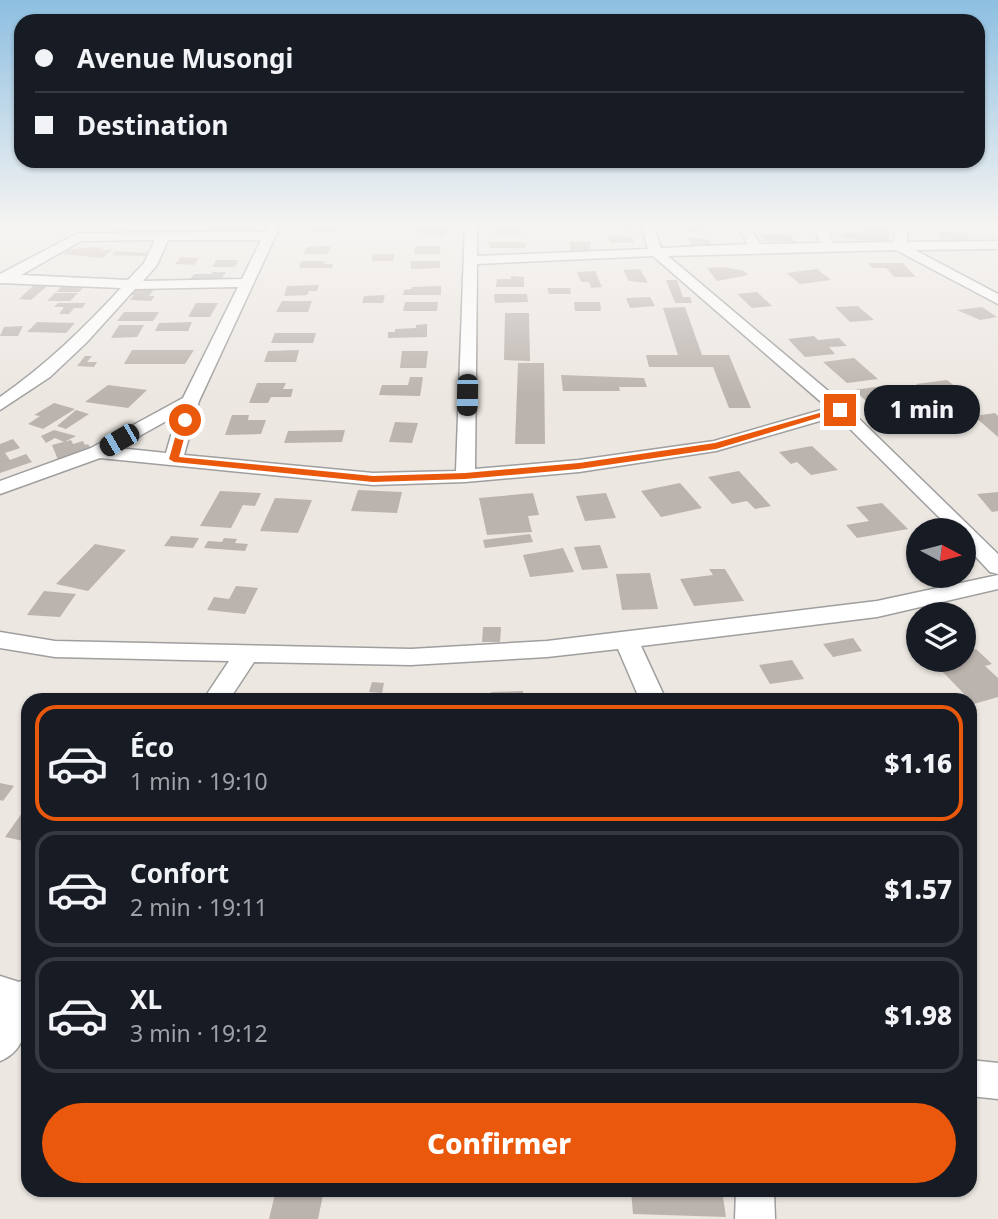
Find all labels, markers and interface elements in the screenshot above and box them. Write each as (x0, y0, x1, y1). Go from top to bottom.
text: Avenue Musongi (77, 40, 293, 76)
text: Destination (77, 107, 228, 143)
car (457, 374, 478, 416)
callout: 1 min (864, 386, 980, 434)
text: 1 min (890, 393, 954, 425)
route end (824, 394, 856, 426)
route start (169, 404, 201, 436)
car (96, 420, 143, 460)
north arrow (906, 518, 976, 588)
map controls (906, 518, 976, 672)
button: layers (906, 602, 976, 672)
text: Éco (130, 729, 174, 765)
icon: car (46, 732, 109, 795)
text: $1.16 (885, 745, 952, 781)
text: 1 min · 19:10 (130, 765, 268, 797)
text: Confort (130, 855, 229, 891)
icon: car (46, 858, 109, 921)
text: $1.57 (885, 871, 952, 907)
text: 2 min · 19:11 (130, 891, 268, 923)
text: XL (130, 981, 162, 1017)
icon: car (46, 984, 109, 1047)
text: $1.98 (885, 997, 952, 1033)
text: 3 min · 19:12 (130, 1017, 268, 1049)
button: Confirmer (42, 1103, 956, 1183)

